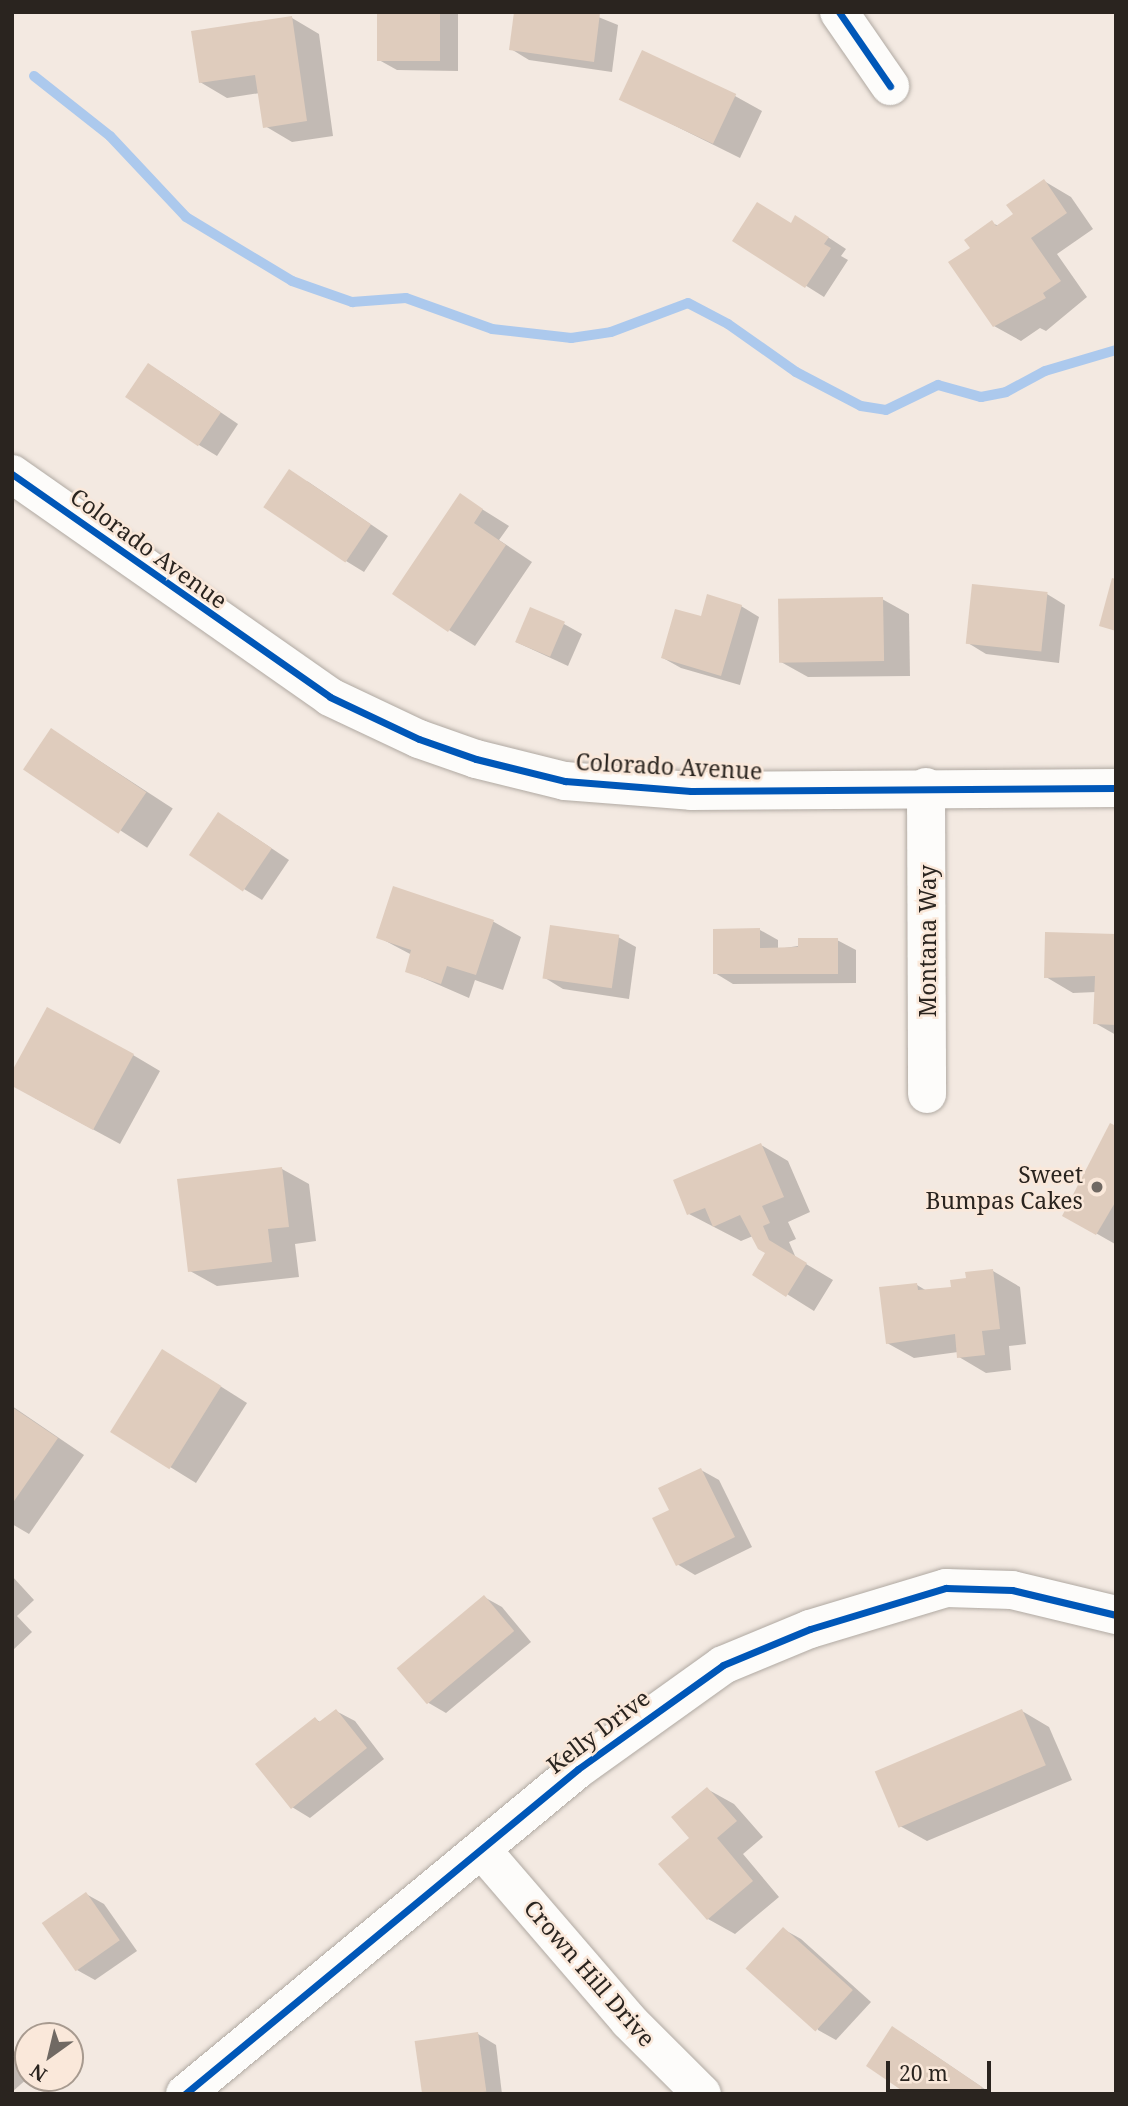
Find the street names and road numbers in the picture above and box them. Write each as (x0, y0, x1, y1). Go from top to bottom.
street label: Colorado Avenue (65, 482, 233, 614)
street label: Colorado Avenue (575, 747, 763, 785)
street label: Montana Way (913, 865, 941, 1017)
street label: Kelly Drive (541, 1683, 655, 1779)
street label: Crown Hill Drive (519, 1894, 661, 2052)

